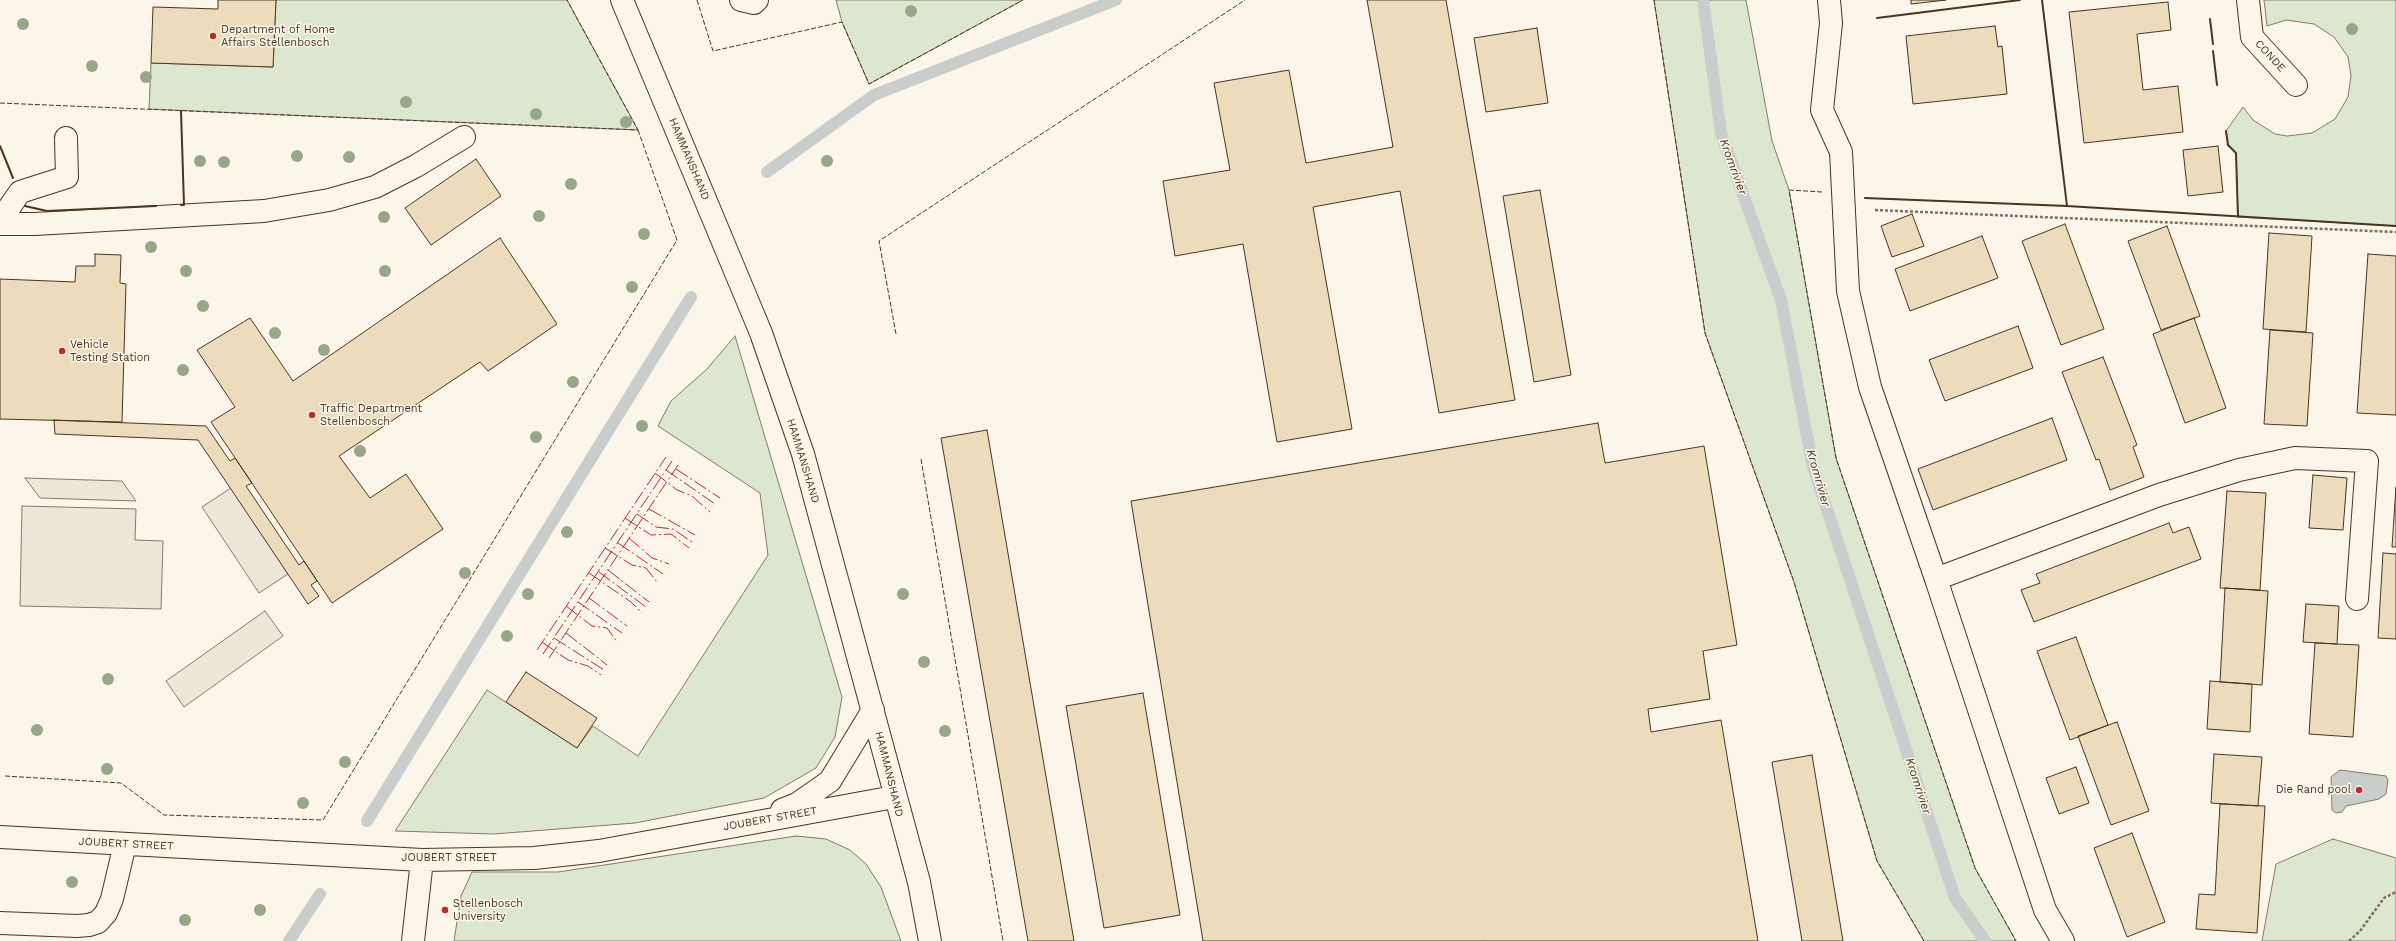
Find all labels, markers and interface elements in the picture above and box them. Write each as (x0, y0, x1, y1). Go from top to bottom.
place label: Department of Home Affairs Stellenbosch (221, 23, 335, 49)
marker: Department of Home Affairs Stellenbosch (208, 31, 218, 41)
street label: CONDE (2252, 37, 2288, 75)
street label: HAMMANSHAND (666, 116, 712, 202)
water label: Kromrivier (1716, 137, 1750, 197)
place label: Vehicle Testing Station (70, 338, 150, 364)
marker: Vehicle Testing Station (57, 346, 67, 356)
place label: Traffic Department Stellenbosch (320, 402, 422, 428)
marker: Traffic Department Stellenbosch (307, 410, 317, 420)
street label: HAMMANSHAND (784, 417, 822, 505)
water label: Kromrivier (1803, 448, 1833, 508)
street label: HAMMANSHAND (872, 730, 906, 818)
water label: Kromrivier (1902, 756, 1934, 816)
place label: Die Rand pool (2276, 783, 2351, 797)
marker: Die Rand pool (2354, 785, 2364, 795)
street label: JOUBERT STREET (722, 804, 818, 834)
street label: JOUBERT STREET (78, 835, 174, 853)
street label: JOUBERT STREET (401, 851, 497, 865)
place label: Stellenbosch University (453, 897, 523, 923)
marker: Stellenbosch University (440, 905, 450, 915)

